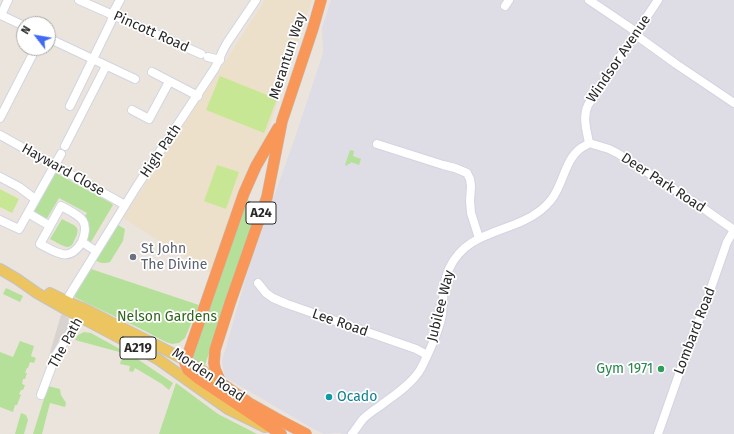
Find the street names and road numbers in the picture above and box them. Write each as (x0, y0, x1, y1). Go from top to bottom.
street label: Pincott Road (111, 8, 191, 56)
street label: Merantun Way (266, 11, 310, 101)
street label: Windsor Avenue (583, 12, 655, 106)
street label: High Path (137, 121, 185, 181)
street label: Hayward Close (19, 140, 107, 200)
street label: Deer Park Road (618, 150, 708, 216)
road number: A24 (246, 202, 276, 224)
street label: Jubilee Way (424, 268, 458, 344)
street label: Lombard Road (671, 285, 719, 377)
street label: Lee Road (310, 306, 370, 340)
street label: The Path (45, 315, 87, 371)
road number: A219 (120, 337, 156, 359)
street label: Morden Road (168, 344, 248, 406)

